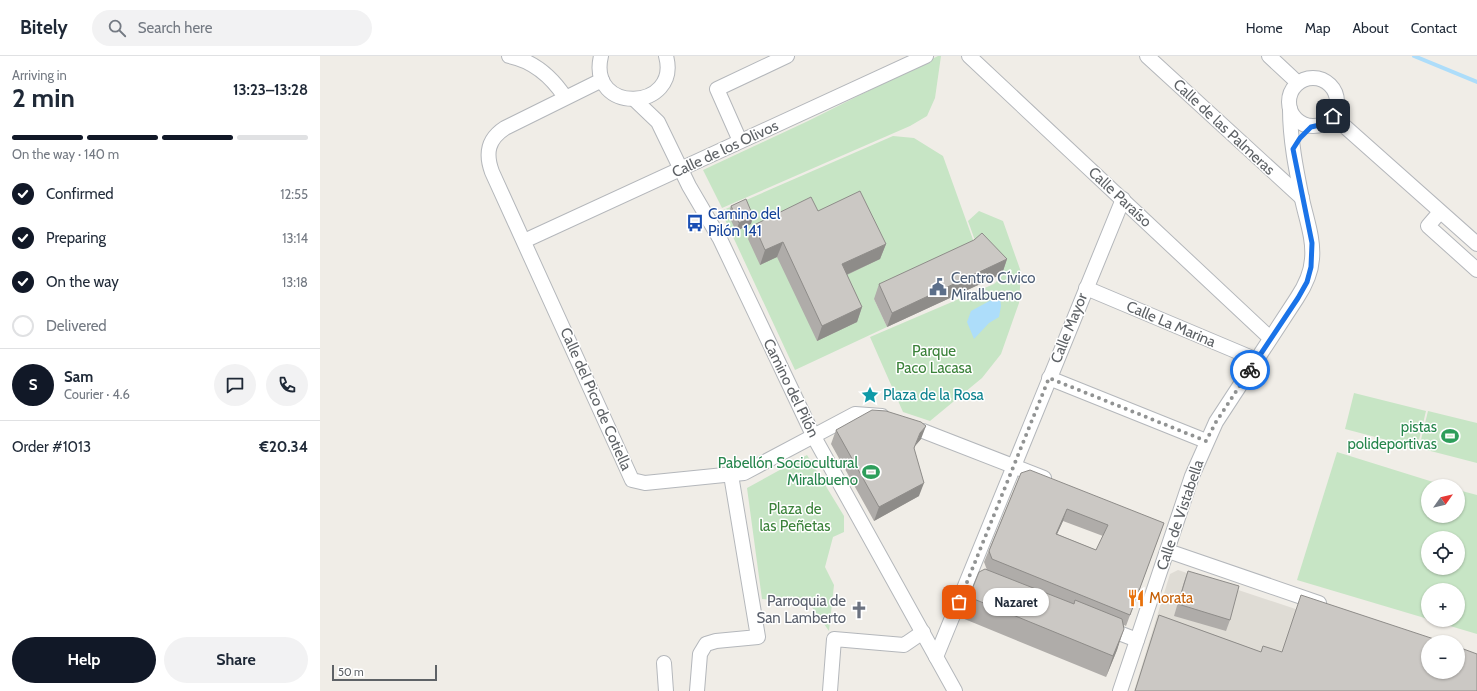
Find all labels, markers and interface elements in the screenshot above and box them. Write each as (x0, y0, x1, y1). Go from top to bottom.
search box (92, 10, 372, 46)
text: Bitely (20, 16, 68, 39)
icon: search (106, 17, 128, 39)
text: Search here (138, 19, 212, 37)
text: Home (1246, 19, 1283, 37)
text: Map (1305, 19, 1330, 37)
text: About (1352, 19, 1389, 37)
text: Contact (1411, 19, 1457, 37)
text: Arriving in (12, 67, 67, 83)
street label: Calle de las Palmeras (1170, 75, 1278, 179)
text: 13:23–13:28 (233, 81, 308, 99)
text: 2 min (12, 82, 75, 114)
pin (1316, 99, 1350, 133)
icon: home (1322, 105, 1344, 127)
street label: Calle de los Olivos (669, 117, 781, 181)
text: On the way · 140 m (12, 146, 119, 162)
street label: Calle Paraíso (1085, 163, 1155, 231)
icon: check (12, 183, 34, 205)
text: Confirmed (46, 185, 114, 203)
text: 12:55 (280, 186, 308, 202)
place label: Camino del Pilón 141 (708, 205, 781, 240)
bus stop icon: Camino del Pilón 141 (685, 213, 705, 233)
icon: check (12, 227, 34, 249)
text: Preparing (46, 229, 106, 247)
text: 13:14 (282, 230, 308, 246)
place label: Centro Cívico Miralbueno (951, 269, 1036, 304)
icon: check (12, 271, 34, 293)
text: On the way (46, 273, 119, 291)
text: 13:18 (282, 274, 308, 290)
public building icon: Centro Cívico Miralbueno (928, 277, 948, 297)
street label: Calle Mayor (1047, 290, 1091, 366)
street label: Calle La Marina (1124, 297, 1219, 351)
text: Delivered (46, 317, 107, 335)
street label: Calle del Pico de Cotiella (556, 325, 636, 474)
street label: Camino del Pilón (759, 336, 823, 440)
park label: Parque Paco Lacasa (896, 342, 973, 377)
courier (1230, 350, 1270, 390)
icon: bike (1239, 359, 1261, 381)
button: chat (214, 364, 256, 406)
button: phone (266, 364, 308, 406)
text: Sam (64, 368, 93, 386)
text: S (29, 376, 37, 394)
place icon: Plaza de la Rosa (860, 385, 880, 405)
text: Courier · 4.6 (64, 386, 130, 402)
place label: Plaza de la Rosa (883, 386, 985, 404)
place label: pistas polideportivas (1347, 418, 1437, 453)
sports icon: pistas polideportivas (1440, 426, 1460, 446)
text: Order #1013 (12, 438, 91, 456)
text: €20.34 (259, 438, 308, 456)
place label: Pabellón Sociocultural Miralbueno (718, 454, 858, 489)
street label: Calle de Vistabella (1153, 457, 1208, 573)
sports icon: Pabellón Sociocultural Miralbueno (861, 462, 881, 482)
north arrow (1421, 479, 1465, 523)
map controls (1421, 479, 1465, 679)
park label: Plaza de las Peñetas (760, 500, 830, 535)
button: locate (1421, 531, 1465, 575)
button: + (1421, 583, 1465, 627)
pin (942, 585, 976, 619)
callout: Nazaret (983, 588, 1049, 616)
restaurant icon: Morata (1126, 588, 1146, 608)
place label: Morata (1149, 589, 1194, 607)
icon: bag (948, 591, 970, 613)
place label: Parroquia de San Lamberto (756, 592, 846, 627)
text: Nazaret (994, 594, 1038, 610)
church icon: Parroquia de San Lamberto (849, 600, 869, 620)
button: − (1421, 635, 1465, 679)
button: Help (12, 637, 156, 683)
button: Share (164, 637, 308, 683)
scale bar (332, 663, 437, 682)
text: 50 m (338, 665, 364, 679)

